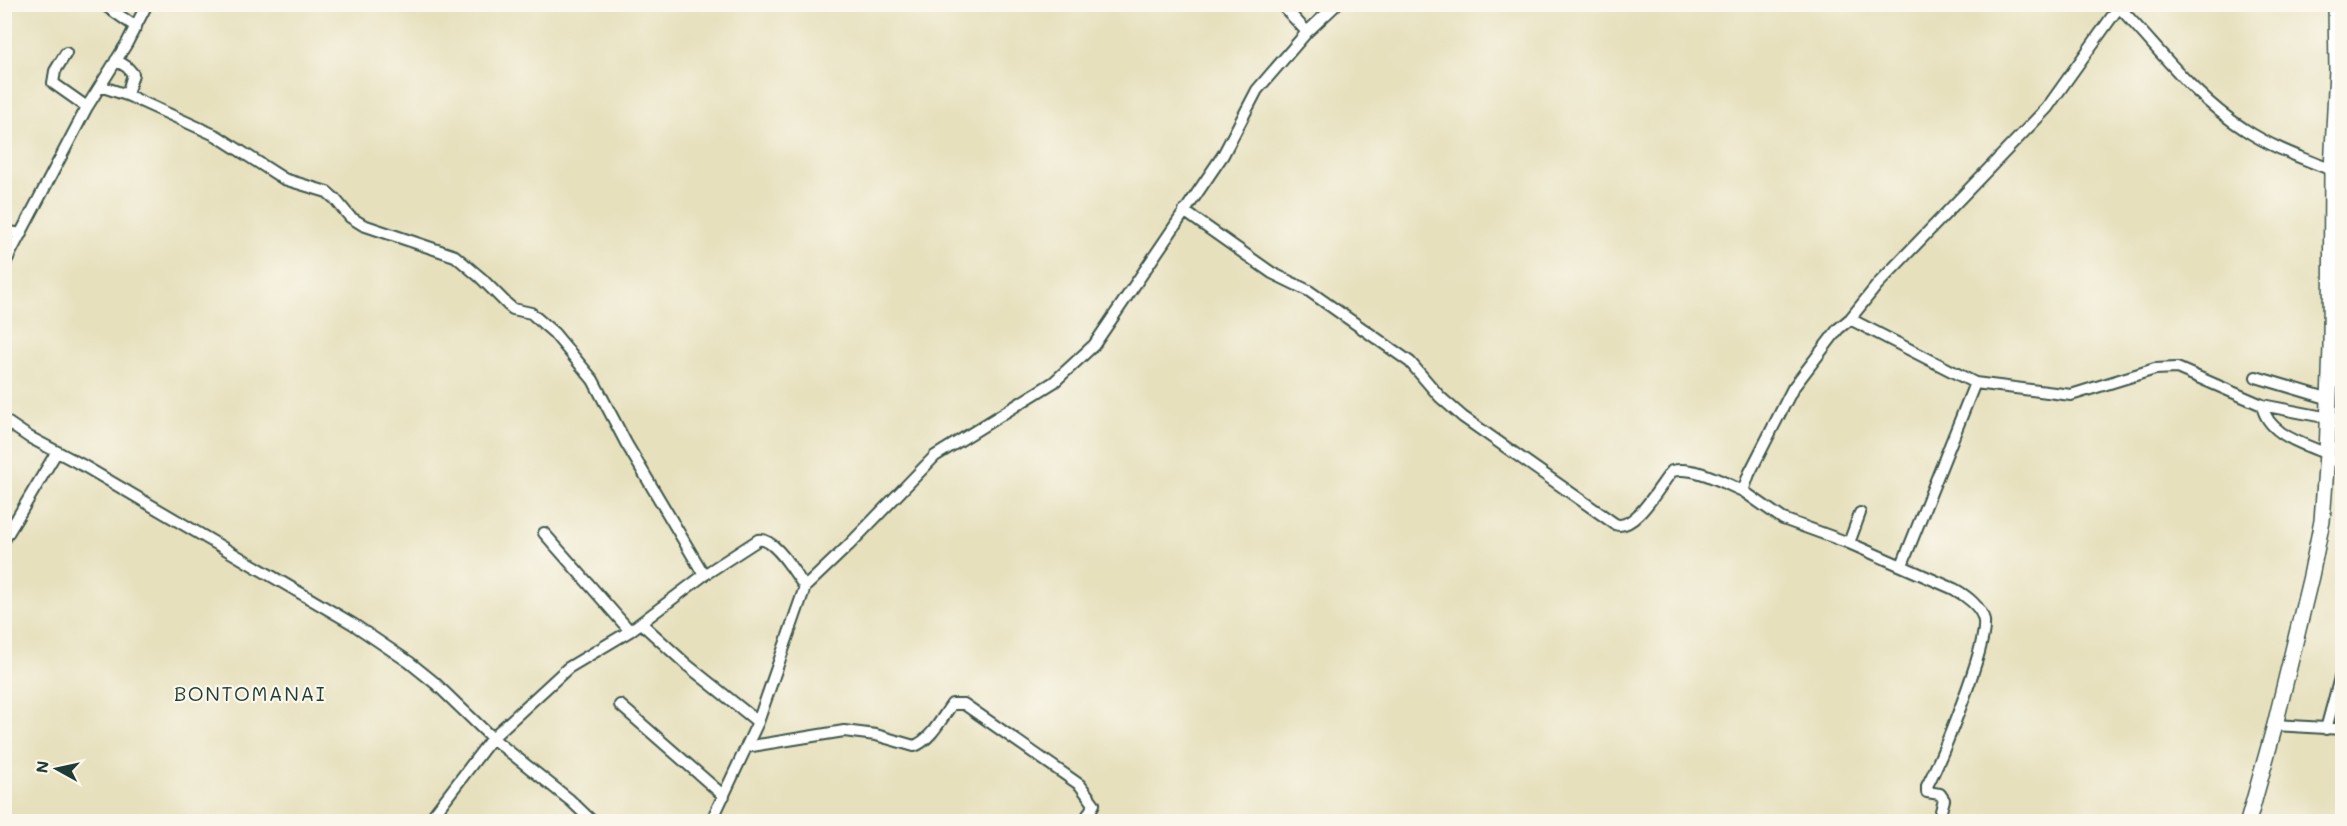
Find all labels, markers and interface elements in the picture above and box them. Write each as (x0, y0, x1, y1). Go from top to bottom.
district label: BONTOMANAI (174, 680, 326, 706)
north arrow (27, 739, 87, 799)
text: N (30, 759, 53, 774)

